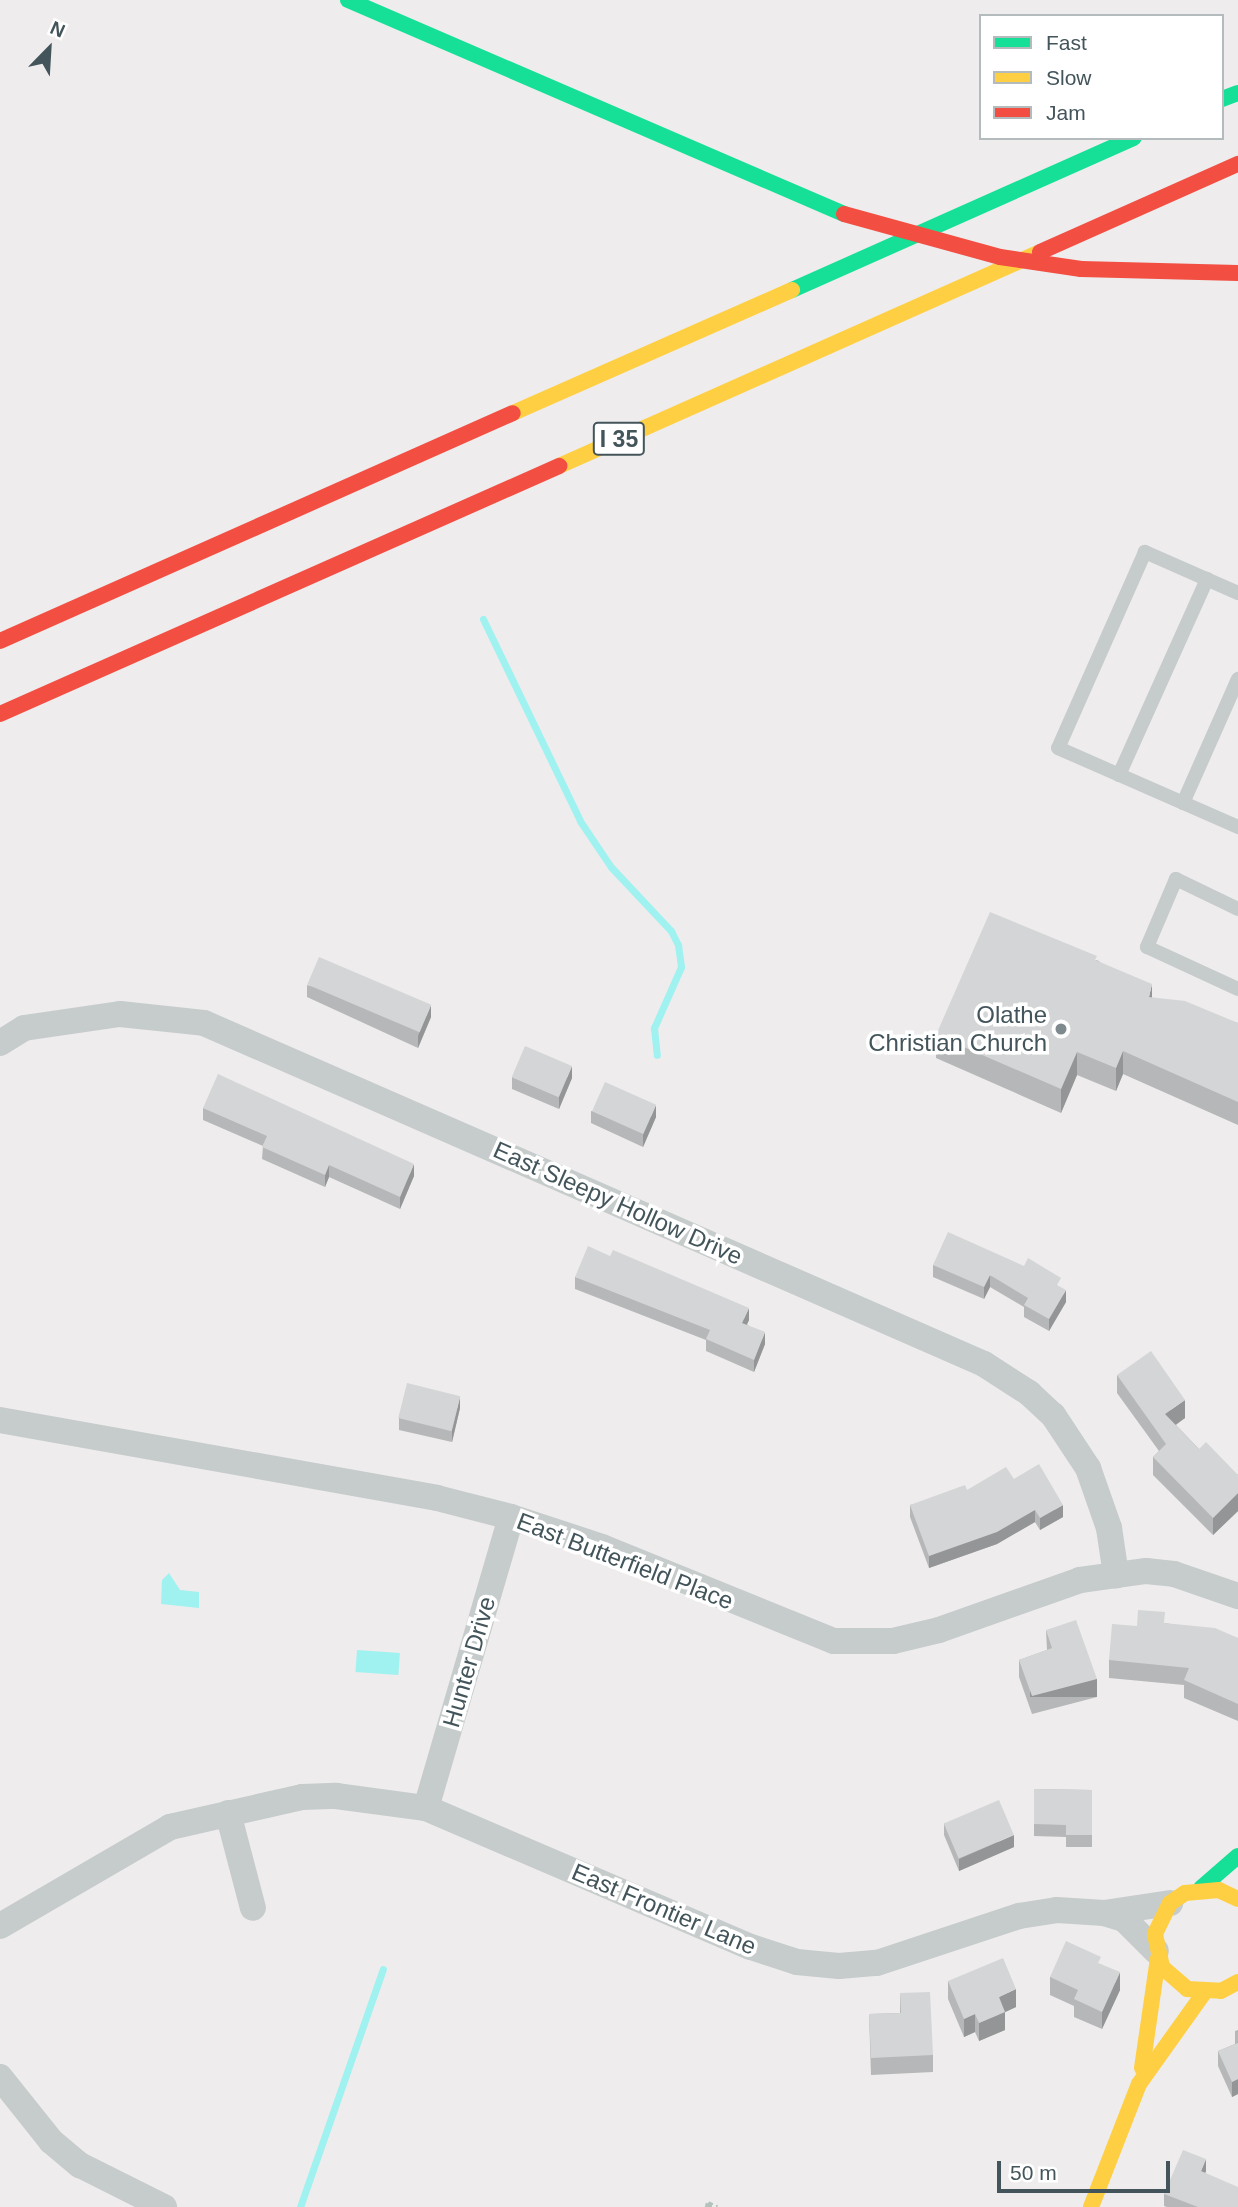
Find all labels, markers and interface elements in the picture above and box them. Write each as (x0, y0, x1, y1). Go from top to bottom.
north arrow (14, 14, 84, 84)
legend (979, 14, 1224, 140)
text: N (47, 17, 68, 42)
text: Fast (1046, 31, 1087, 54)
text: Slow (1046, 66, 1092, 89)
text: Jam (1046, 101, 1086, 124)
road number: I 35 (593, 420, 645, 458)
place label: Olathe Christian Church (868, 1001, 1047, 1057)
marker: Olathe Christian Church (1053, 1021, 1069, 1037)
street label: East Sleepy Hollow Drive (489, 1135, 747, 1271)
street label: East Butterfield Place (513, 1506, 737, 1616)
street label: Hunter Drive (437, 1593, 501, 1731)
street label: East Frontier Lane (568, 1857, 760, 1961)
scale bar (1000, 2148, 1173, 2192)
text: 50 m (1010, 2161, 1057, 2184)

